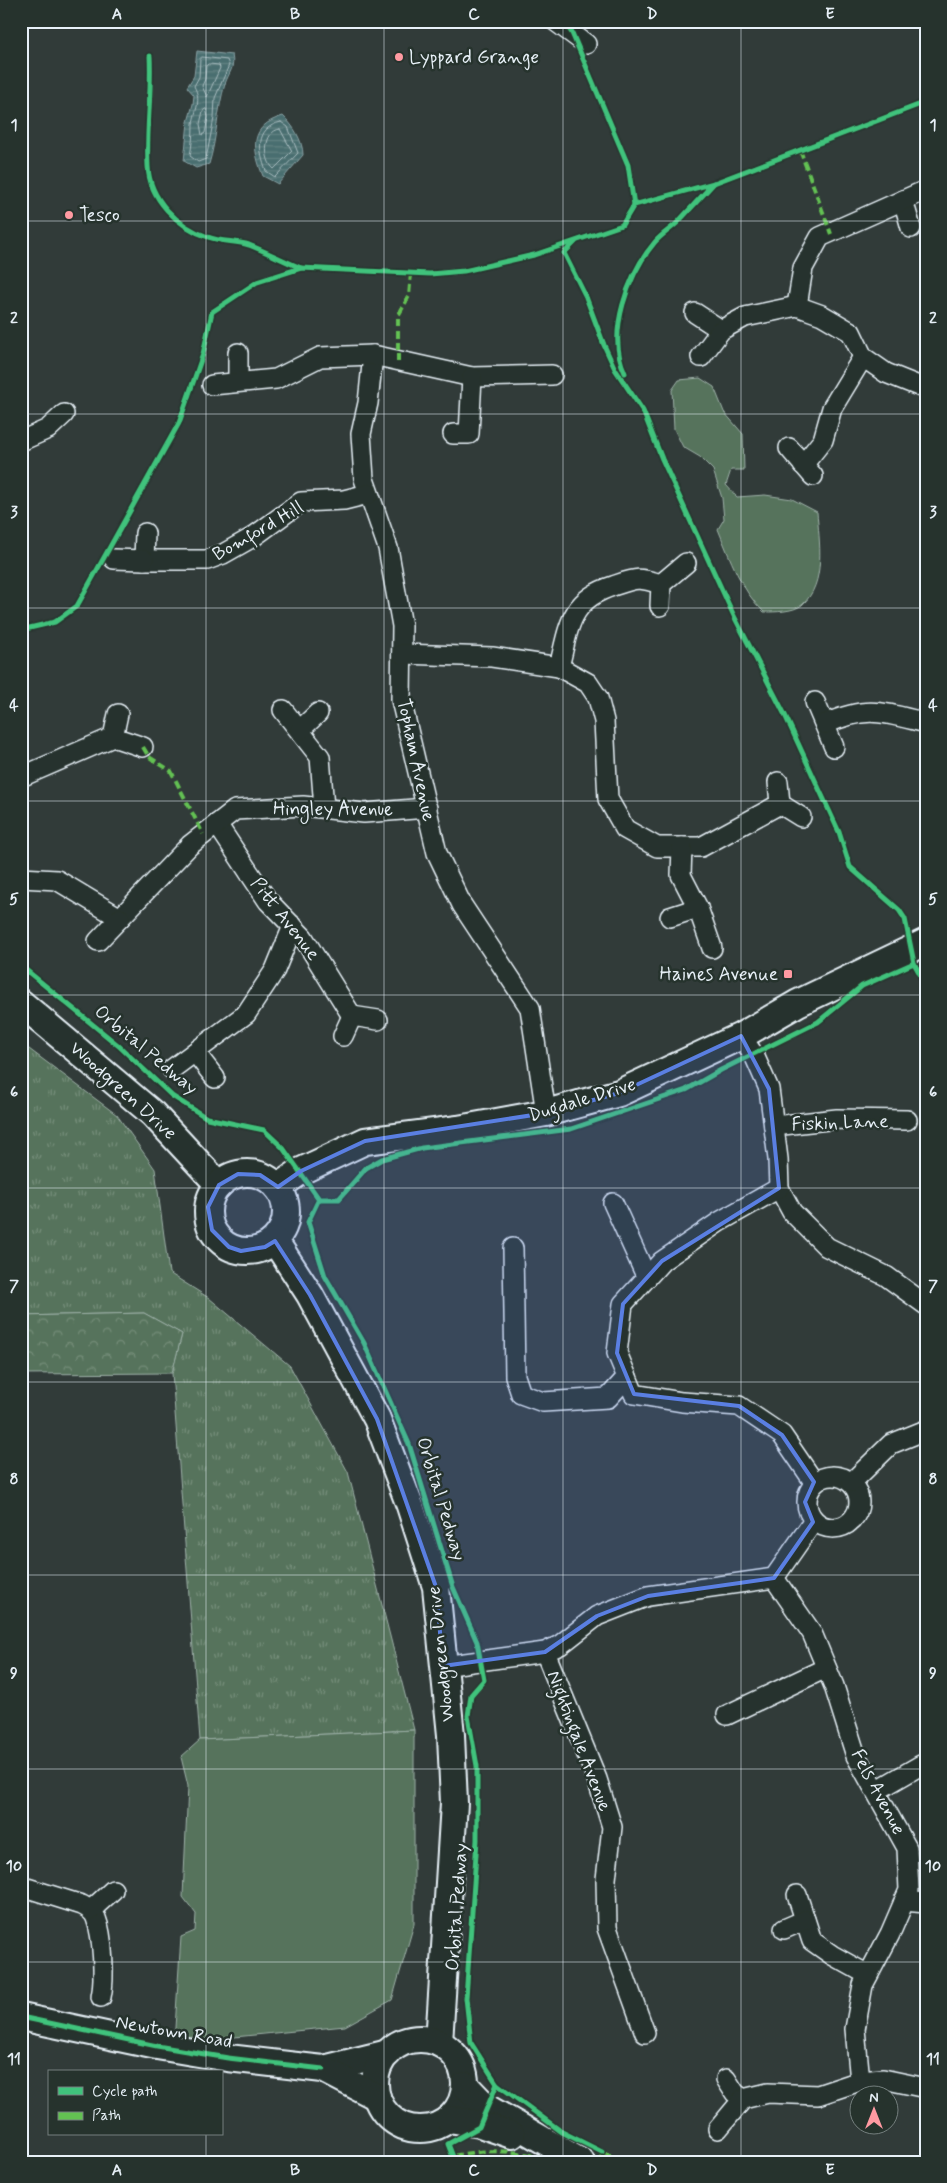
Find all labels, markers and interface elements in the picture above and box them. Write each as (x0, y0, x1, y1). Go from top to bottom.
text: A (112, 4, 122, 25)
text: B (290, 4, 300, 25)
text: C (468, 4, 480, 25)
text: D (646, 4, 658, 25)
text: E (825, 4, 835, 25)
place label: Lyppard Grange (409, 45, 539, 71)
marker: Lyppard Grange (393, 51, 405, 63)
text: 1 (10, 115, 18, 136)
text: 1 (929, 115, 937, 136)
place label: Tesco (79, 203, 120, 228)
marker: Tesco (63, 209, 75, 221)
text: 2 (10, 308, 18, 329)
text: 2 (929, 308, 937, 329)
street label: Bomford Hill (208, 495, 310, 570)
text: 3 (10, 502, 18, 523)
text: 3 (929, 502, 937, 523)
text: 4 (9, 695, 19, 716)
text: 4 (928, 695, 938, 716)
street label: Topham Avenue (391, 696, 441, 824)
street label: Hingley Avenue (273, 797, 393, 824)
street label: Pitt Avenue (245, 872, 325, 966)
text: 5 (9, 889, 19, 910)
text: 5 (928, 889, 938, 910)
place label: Haines Avenue (660, 962, 778, 987)
marker: Haines Avenue (782, 968, 794, 980)
street label: Orbital Pedway (89, 999, 203, 1101)
street label: Woodgreen Drive (63, 1036, 182, 1147)
street label: Dugdale Drive (525, 1072, 640, 1131)
text: 6 (10, 1082, 18, 1103)
text: 6 (929, 1082, 937, 1103)
street label: Fiskin Lane (791, 1109, 889, 1137)
text: 7 (9, 1276, 19, 1297)
text: 7 (928, 1276, 938, 1297)
street label: Orbital Pedway (410, 1434, 472, 1564)
text: 8 (9, 1469, 19, 1490)
text: 8 (928, 1469, 938, 1490)
street label: Woodgreen Drive (421, 1585, 463, 1723)
text: 9 (10, 1663, 18, 1684)
text: 9 (929, 1663, 937, 1684)
street label: Nightingale Avenue (538, 1667, 617, 1816)
street label: Fels Avenue (845, 1745, 911, 1839)
street label: Orbital Pedway (440, 1842, 474, 1972)
text: 10 (6, 1856, 22, 1877)
text: 10 (925, 1856, 941, 1877)
street label: Newtown Road (114, 2009, 234, 2055)
text: 11 (7, 2049, 21, 2070)
text: 11 (926, 2049, 940, 2070)
legend (48, 2070, 222, 2136)
text: Cycle path (92, 2082, 157, 2102)
north arrow (850, 2086, 900, 2136)
text: N (869, 2089, 879, 2107)
text: Path (92, 2106, 121, 2126)
text: A (112, 2160, 122, 2181)
text: B (290, 2160, 300, 2181)
text: C (468, 2160, 480, 2181)
text: D (646, 2160, 658, 2181)
text: E (825, 2160, 835, 2181)

